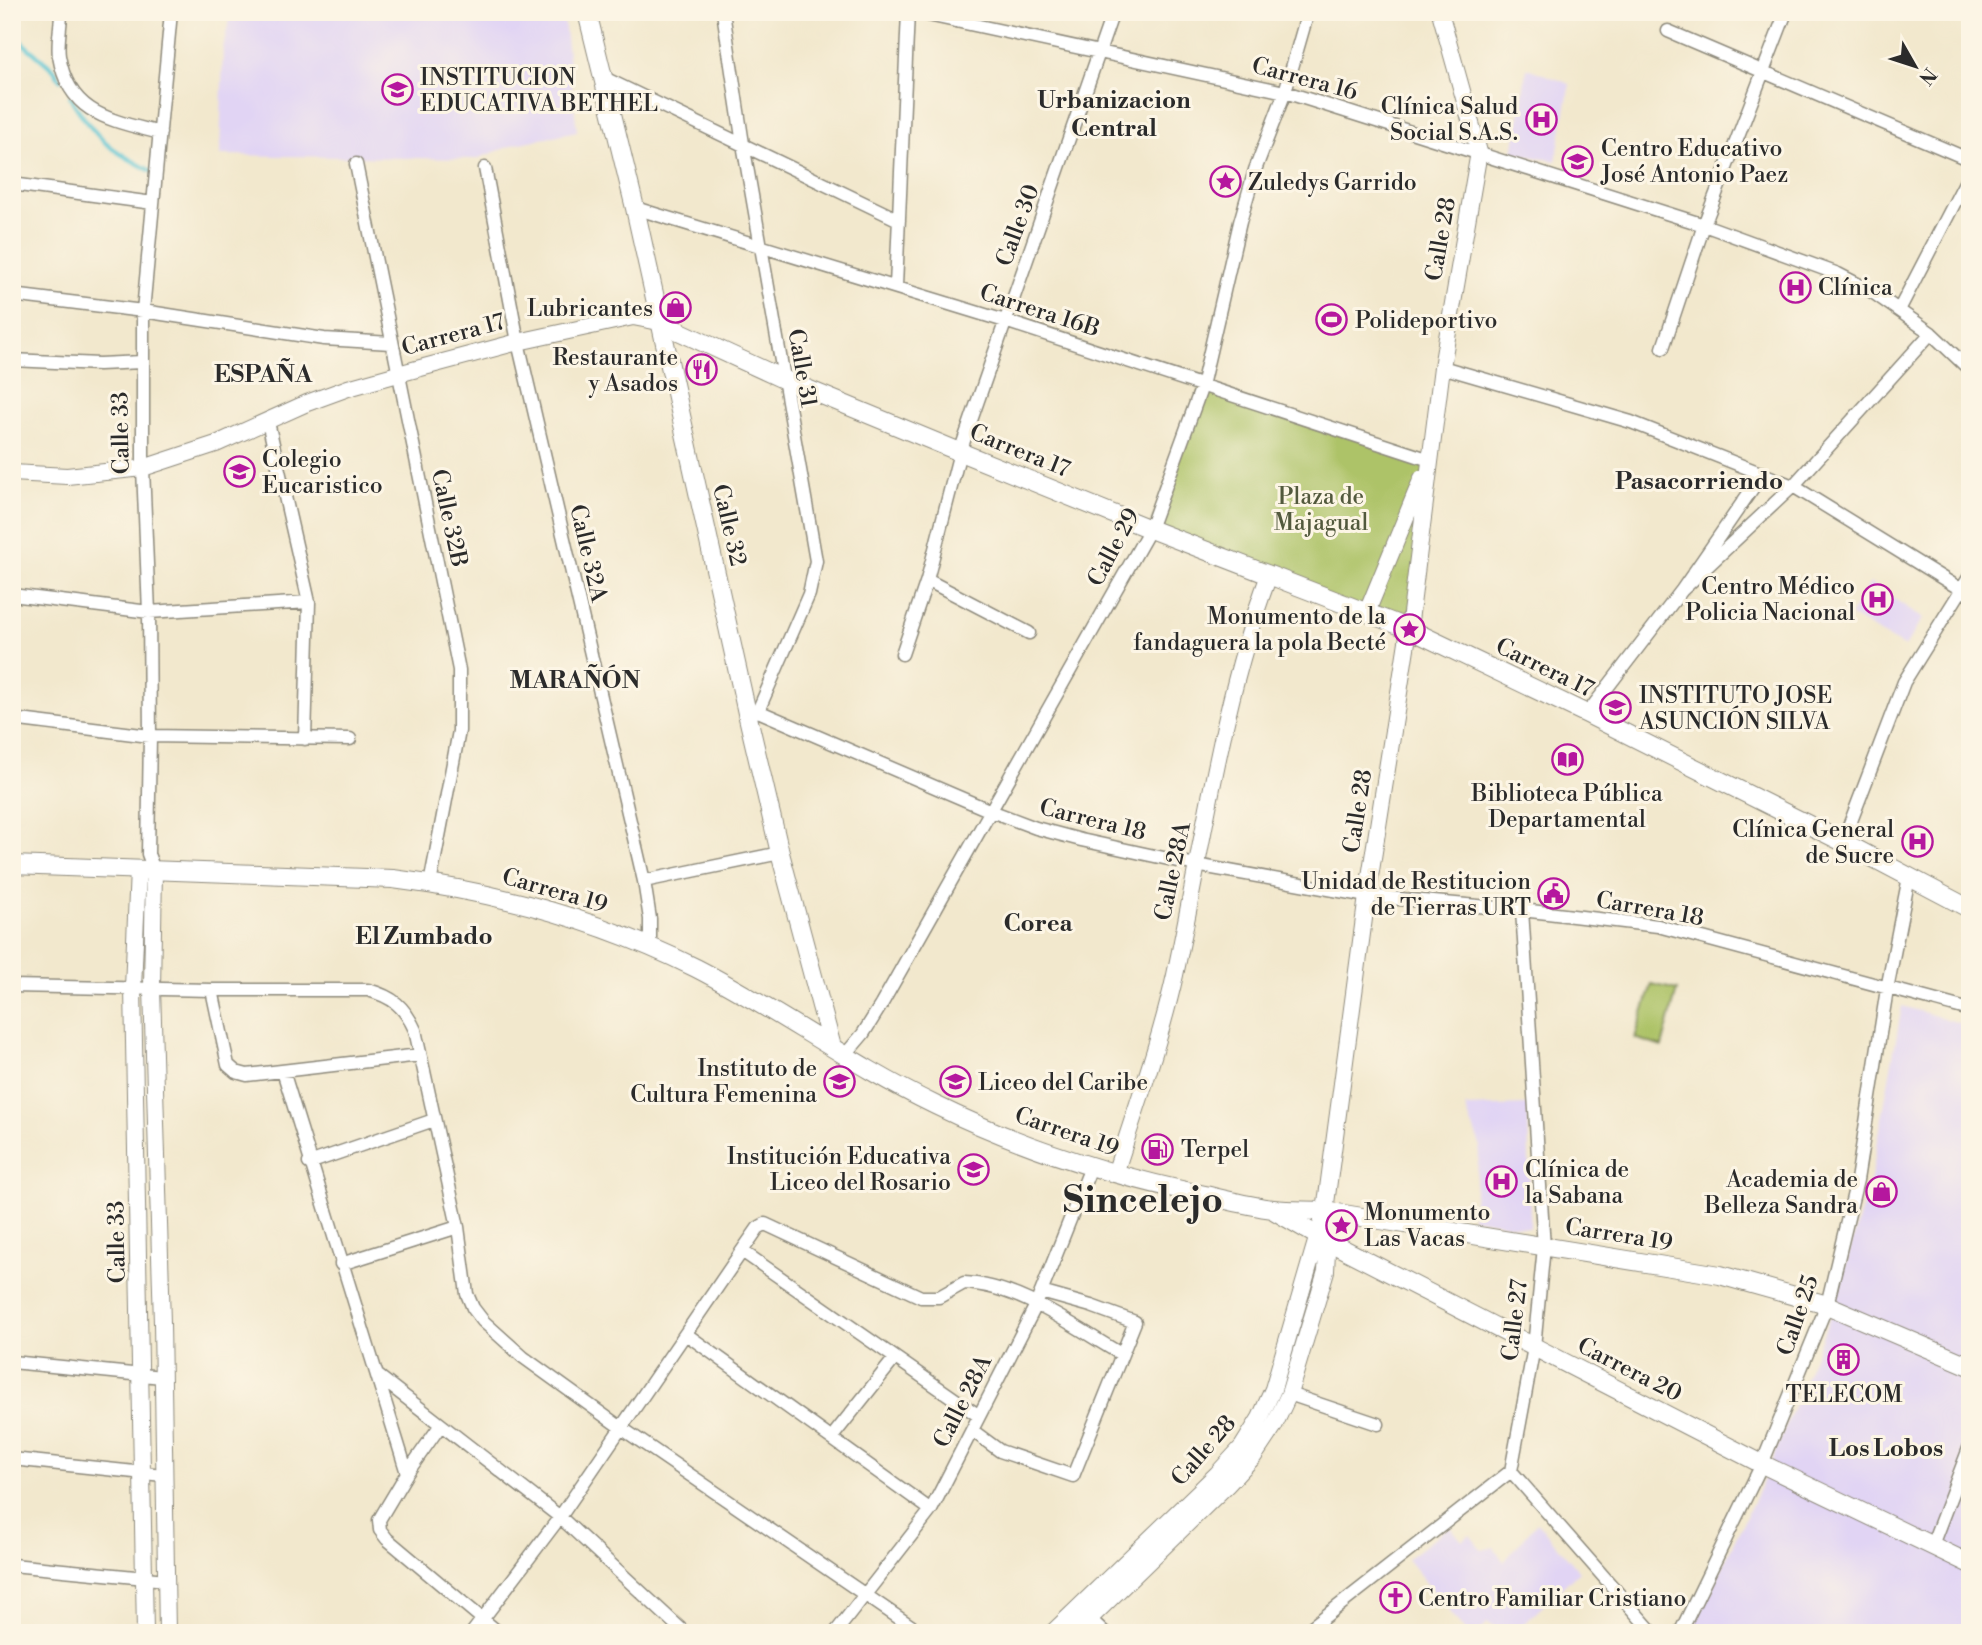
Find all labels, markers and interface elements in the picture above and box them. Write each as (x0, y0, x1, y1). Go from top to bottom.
north arrow (1881, 32, 1951, 102)
street label: Carrera 16 (1249, 51, 1361, 107)
text: N (1913, 63, 1941, 89)
place label: INSTITUCION EDUCATIVA BETHEL (420, 64, 658, 118)
school or university icon: INSTITUCION EDUCATIVA BETHEL (380, 73, 414, 107)
district label: Urbanizacion Central (1037, 86, 1191, 144)
place label: Clínica Salud Social S.A.S. (1381, 93, 1518, 147)
hospital icon: Clínica Salud Social S.A.S. (1524, 102, 1558, 136)
place label: Centro Educativo José Antonio Paez (1600, 135, 1788, 189)
school or university icon: Centro Educativo José Antonio Paez (1561, 144, 1595, 178)
place icon: Zuledys Garrido (1208, 165, 1242, 199)
place label: Zuledys Garrido (1248, 169, 1417, 197)
street label: Calle 30 (990, 180, 1046, 270)
street label: Calle 28 (1420, 195, 1462, 283)
hospital icon: Clínica (1778, 270, 1812, 304)
place label: Clínica (1818, 274, 1893, 302)
street label: Carrera 16B (976, 278, 1103, 344)
shop icon: Lubricantes (659, 291, 693, 325)
place label: Lubricantes (527, 295, 653, 323)
sports icon: Polideportivo (1315, 303, 1349, 337)
place label: Polideportivo (1355, 307, 1498, 335)
street label: Carrera 17 (399, 308, 508, 362)
street label: Calle 31 (781, 327, 823, 410)
place label: Restaurante y Asados (552, 344, 678, 398)
restaurant icon: Restaurante y Asados (684, 353, 718, 387)
district label: ESPAÑA (214, 358, 313, 390)
street label: Calle 33 (106, 391, 136, 475)
street label: Carrera 17 (965, 418, 1074, 484)
place label: Colegio Eucaristico (262, 446, 383, 500)
school or university icon: Colegio Eucaristico (222, 455, 256, 489)
street label: Calle 32B (425, 467, 473, 570)
district label: Pasacorriendo (1615, 467, 1783, 497)
street label: Calle 32 (706, 482, 752, 569)
park label: Plaza de Majagual (1274, 483, 1368, 537)
street label: Calle 32A (563, 502, 613, 606)
street label: Calle 29 (1082, 504, 1146, 591)
place label: Centro Médico Policia Nacional (1685, 573, 1855, 627)
hospital icon: Centro Médico Policia Nacional (1861, 582, 1895, 616)
place label: Monumento de la fandaguera la pola Becté (1133, 603, 1386, 657)
place icon: Monumento de la fandaguera la pola Becté (1392, 612, 1426, 646)
street label: Carrera 17 (1491, 632, 1599, 704)
district label: MARAÑÓN (509, 664, 641, 696)
place label: INSTITUTO JOSE ASUNCIÓN SILVA (1638, 682, 1832, 736)
school or university icon: INSTITUTO JOSE ASUNCIÓN SILVA (1599, 691, 1633, 725)
library icon: Biblioteca Pública Departamental (1550, 742, 1584, 776)
street label: Calle 28 (1338, 767, 1378, 855)
place label: Biblioteca Pública Departamental (1470, 780, 1663, 834)
street label: Carrera 18 (1036, 793, 1149, 847)
place label: Clínica General de Sucre (1732, 816, 1894, 870)
street label: Calle 28A (1149, 818, 1197, 923)
hospital icon: Clínica General de Sucre (1900, 825, 1934, 859)
street label: Carrera 19 (499, 863, 611, 919)
place label: Unidad de Restitucion de Tierras URT (1301, 868, 1531, 922)
public building icon: Unidad de Restitucion de Tierras URT (1537, 877, 1571, 911)
street label: Carrera 18 (1594, 886, 1706, 932)
district label: Corea (1003, 909, 1074, 939)
district label: El Zumbado (355, 922, 493, 952)
place label: Instituto de Cultura Femenina (630, 1055, 817, 1109)
school or university icon: Instituto de Cultura Femenina (823, 1064, 857, 1098)
school or university icon: Liceo del Caribe (938, 1065, 972, 1099)
place label: Liceo del Caribe (978, 1069, 1148, 1097)
street label: Carrera 19 (1011, 1101, 1123, 1163)
fuel station icon: Terpel (1141, 1132, 1175, 1166)
place label: Terpel (1181, 1136, 1249, 1164)
place label: Institución Educativa Liceo del Rosario (727, 1143, 951, 1197)
school or university icon: Institución Educativa Liceo del Rosario (957, 1152, 991, 1186)
place label: Clínica de la Sabana (1525, 1156, 1629, 1210)
hospital icon: Clínica de la Sabana (1485, 1165, 1519, 1199)
place label: Academia de Belleza Sandra (1703, 1166, 1858, 1220)
shop icon: Academia de Belleza Sandra (1864, 1175, 1898, 1209)
district label: Sincelejo (1063, 1178, 1223, 1224)
place label: Monumento Las Vacas (1364, 1199, 1490, 1253)
street label: Calle 33 (102, 1200, 132, 1284)
place icon: Monumento Las Vacas (1324, 1208, 1358, 1242)
street label: Carrera 19 (1563, 1213, 1675, 1257)
street label: Calle 25 (1771, 1271, 1825, 1359)
street label: Calle 27 (1496, 1277, 1534, 1363)
street label: Carrera 20 (1573, 1332, 1687, 1408)
building icon: TELECOM (1827, 1343, 1861, 1377)
street label: Calle 28A (928, 1349, 999, 1453)
place label: TELECOM (1786, 1381, 1903, 1409)
street label: Calle 28 (1165, 1410, 1242, 1492)
district label: Los Lobos (1829, 1434, 1943, 1464)
church icon: Centro Familiar Cristiano (1378, 1581, 1412, 1615)
place label: Centro Familiar Cristiano (1418, 1585, 1686, 1613)

